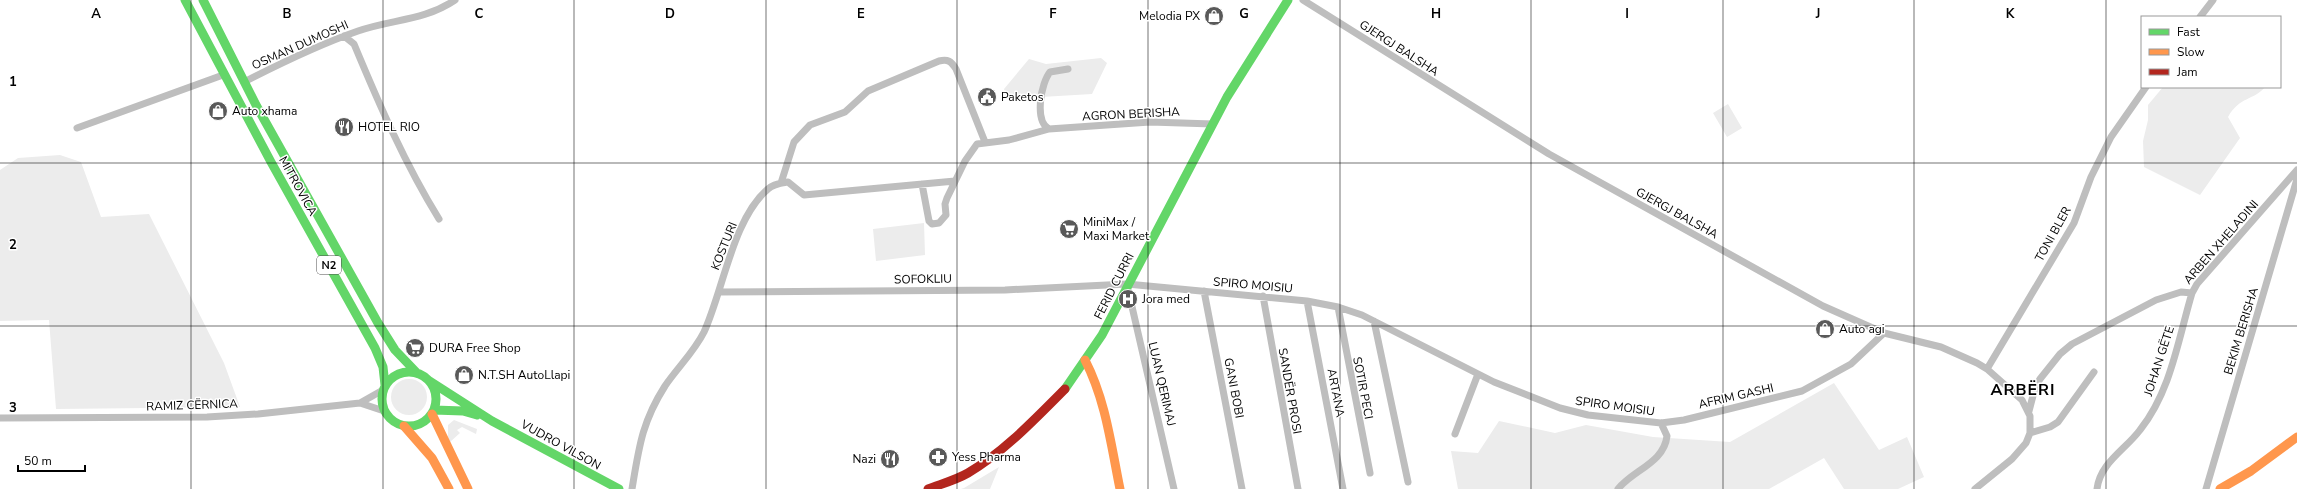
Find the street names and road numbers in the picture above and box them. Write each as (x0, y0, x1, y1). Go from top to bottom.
street label: OSMAN DUMOSHI (249, 16, 351, 74)
street label: GJERGJ BALSHA (1356, 16, 1442, 80)
street label: AGRON BERISHA (1082, 103, 1181, 125)
street label: MITROVICA (275, 153, 321, 219)
street label: GJERGJ BALSHA (1633, 184, 1721, 242)
street label: ARBEN XHELADINI (2180, 196, 2262, 288)
street label: TONI BLER (2031, 204, 2075, 264)
street label: KOSTURI (707, 220, 741, 272)
street label: FERID CURRI (1090, 250, 1138, 322)
road number: N2 (317, 256, 341, 274)
street label: SOFOKLIU (894, 270, 952, 288)
street label: SPIRO MOISIU (1212, 274, 1294, 296)
street label: BEKIM BERISHA (2220, 285, 2262, 377)
street label: JOHAN GËTE (2140, 324, 2178, 399)
street label: LUAN QERIMAJ (1145, 340, 1179, 428)
street label: SANDËR PROSI (1275, 347, 1305, 435)
street label: SOTIR PECI (1349, 355, 1377, 421)
street label: GANI BOBI (1220, 357, 1248, 419)
street label: ARTANA (1323, 367, 1349, 419)
street label: AFRIM GASHI (1697, 380, 1775, 412)
street label: SPIRO MOISIU (1574, 393, 1656, 419)
street label: RAMIZ CËRNICA (146, 395, 238, 415)
street label: VUDRO VILSON (517, 416, 604, 474)

